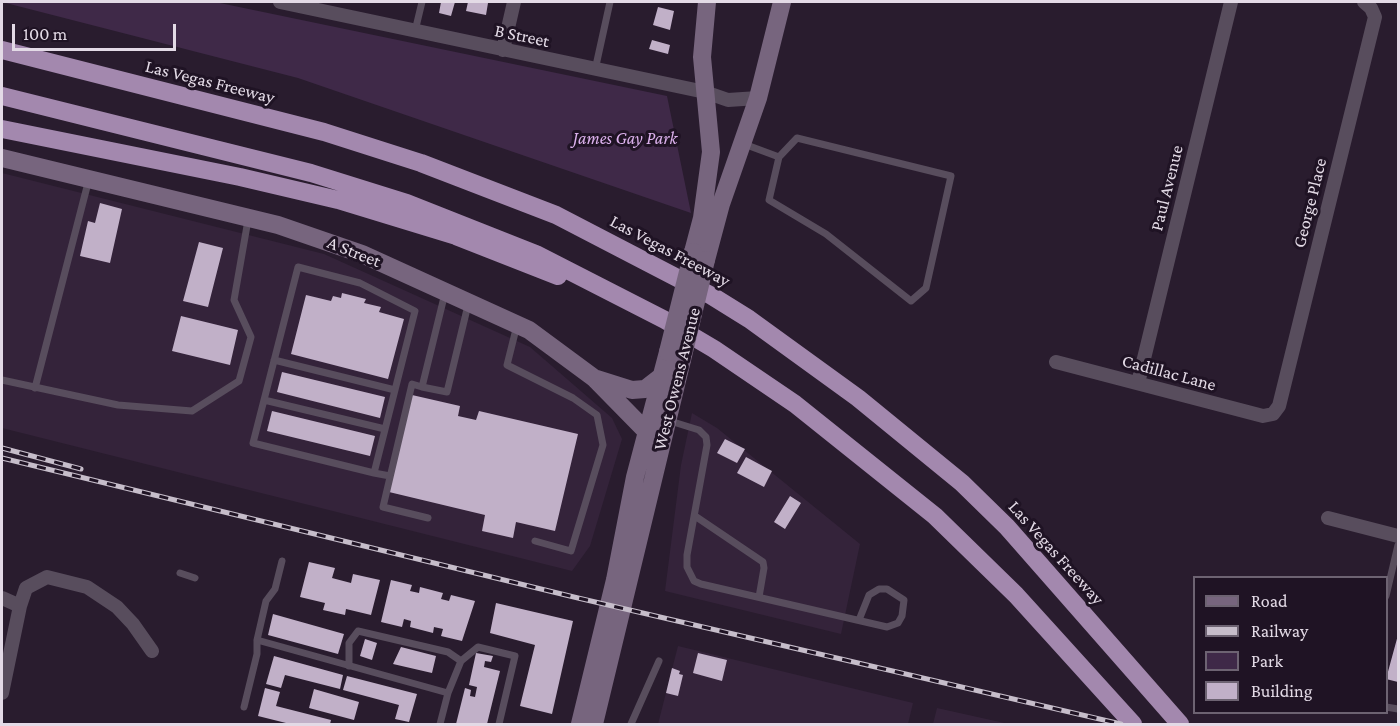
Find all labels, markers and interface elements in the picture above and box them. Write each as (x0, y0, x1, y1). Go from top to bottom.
scale bar (15, 12, 178, 50)
street label: B Street (493, 20, 551, 52)
text: 100 m (23, 24, 67, 44)
street label: Las Vegas Freeway (143, 55, 277, 109)
park label: James Gay Park (573, 127, 677, 149)
street label: Paul Avenue (1146, 143, 1188, 233)
street label: George Place (1288, 156, 1332, 250)
street label: Las Vegas Freeway (606, 210, 734, 292)
street label: A Street (324, 232, 384, 272)
street label: West Owens Avenue (649, 305, 705, 453)
street label: Cadillac Lane (1120, 350, 1218, 396)
street label: Las Vegas Freeway (1004, 496, 1108, 610)
legend (1193, 576, 1388, 714)
text: Road (1251, 591, 1288, 611)
text: Railway (1251, 621, 1308, 641)
text: Park (1251, 651, 1283, 671)
text: Building (1251, 681, 1312, 701)

